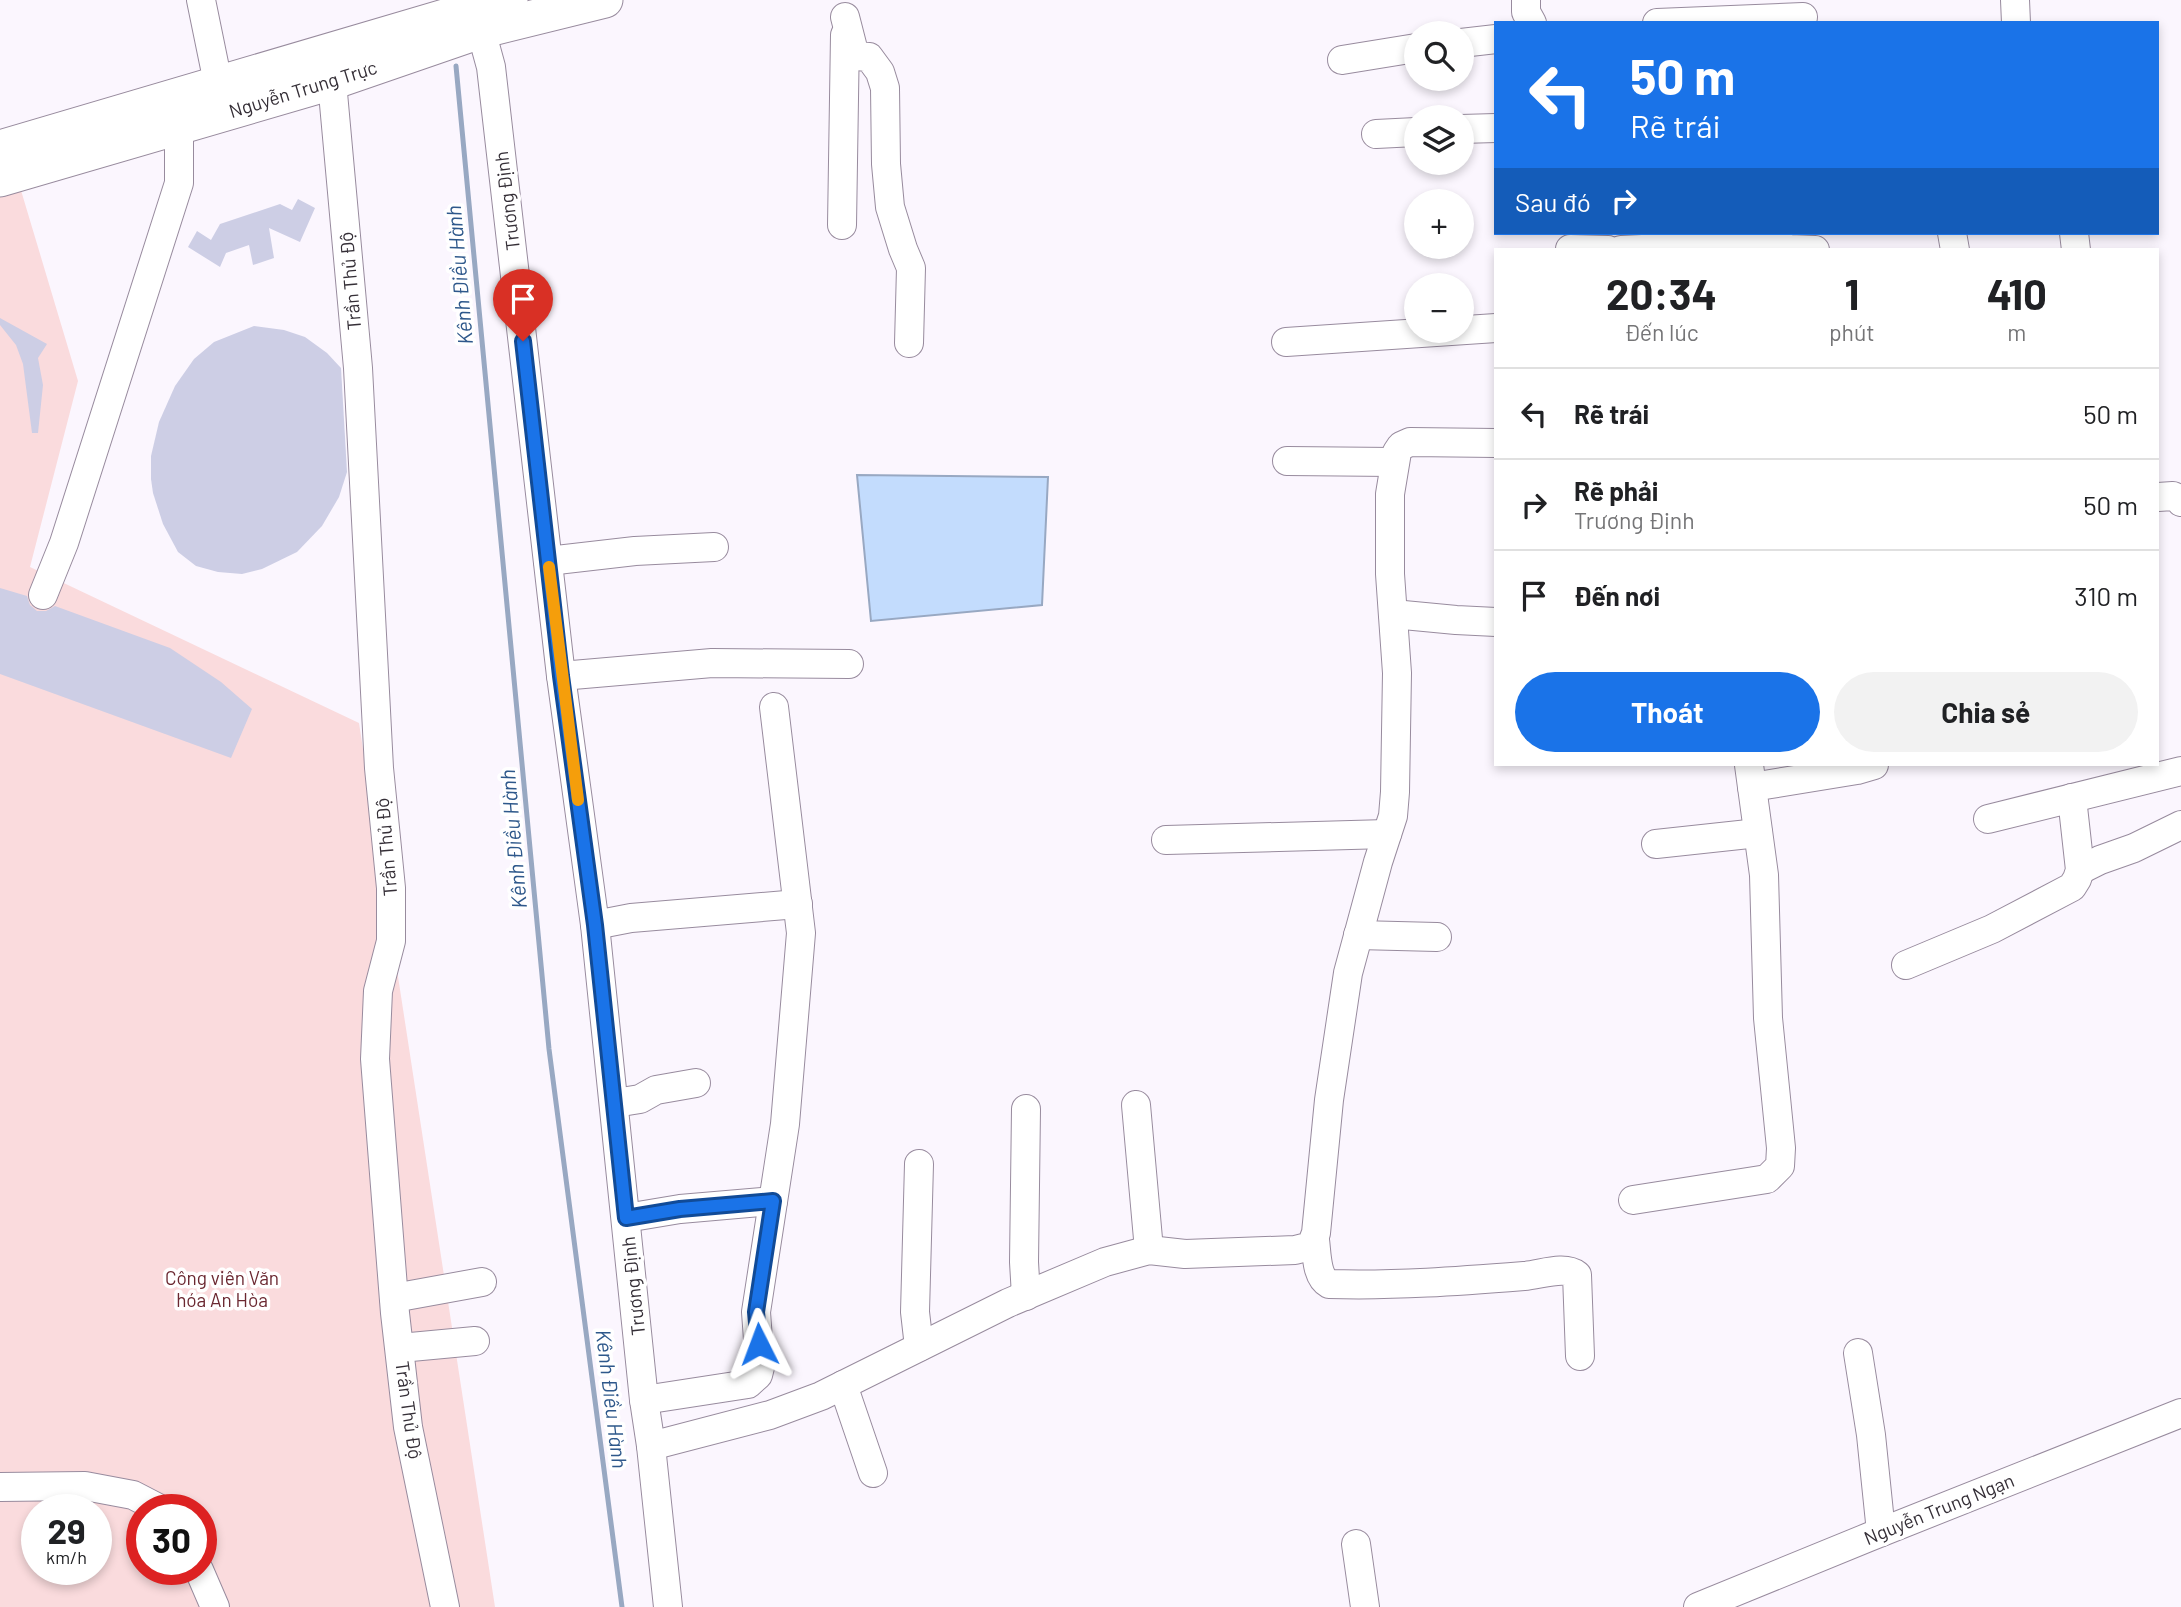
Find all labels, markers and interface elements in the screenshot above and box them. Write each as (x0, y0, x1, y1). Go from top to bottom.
map controls (1404, 21, 1474, 343)
button: search (1404, 21, 1474, 91)
text: 50 m (1630, 46, 1735, 105)
icon: left (1515, 49, 1606, 140)
street label: Nguyễn Trung Trực (226, 55, 380, 122)
button: layers (1404, 105, 1474, 175)
text: Rẽ trái (1630, 106, 1721, 144)
street label: Trương Định (489, 150, 524, 252)
icon: right (1605, 182, 1643, 220)
text: Sau đó (1515, 186, 1591, 217)
button: + (1404, 189, 1474, 259)
water label: Kênh Điều Hành (440, 204, 477, 346)
street label: Trần Thủ Độ (334, 231, 365, 331)
text: 20:34 (1606, 268, 1717, 318)
text: 1 (1844, 268, 1859, 318)
text: 410 (1987, 268, 2047, 318)
pin (493, 269, 553, 341)
button: − (1404, 273, 1474, 343)
icon: arrive (504, 280, 542, 318)
text: Đến lúc (1624, 318, 1699, 346)
text: phút (1829, 318, 1875, 346)
text: m (2007, 318, 2026, 346)
icon: left (1515, 395, 1553, 433)
text: Rẽ trái (1574, 398, 1649, 429)
text: 50 m (2083, 398, 2138, 429)
text: Rẽ phải (1574, 475, 1658, 506)
icon: right (1515, 486, 1553, 524)
text: 50 m (2083, 489, 2138, 520)
text: Trương Định (1574, 506, 1695, 534)
icon: arrive (1515, 577, 1553, 615)
text: Đến nơi (1574, 580, 1660, 611)
text: 310 m (2074, 580, 2138, 611)
button: Thoát (1515, 672, 1820, 752)
button: Chia sẻ (1834, 672, 2138, 752)
water label: Kênh Điều Hành (494, 768, 531, 910)
street label: Trần Thủ Độ (370, 797, 401, 897)
street label: Trương Định (616, 1235, 649, 1337)
park label: Công viên Văn hóa An Hòa (165, 1266, 279, 1311)
position arrow (722, 1307, 796, 1381)
water label: Kênh Điều Hành (592, 1328, 633, 1470)
street label: Trần Thủ Độ (391, 1359, 428, 1460)
street label: Nguyễn Trung Ngạn (1860, 1468, 2017, 1549)
speed limit sign: 30 (126, 1494, 217, 1585)
text: 29 (47, 1509, 86, 1551)
text: km/h (46, 1546, 87, 1568)

